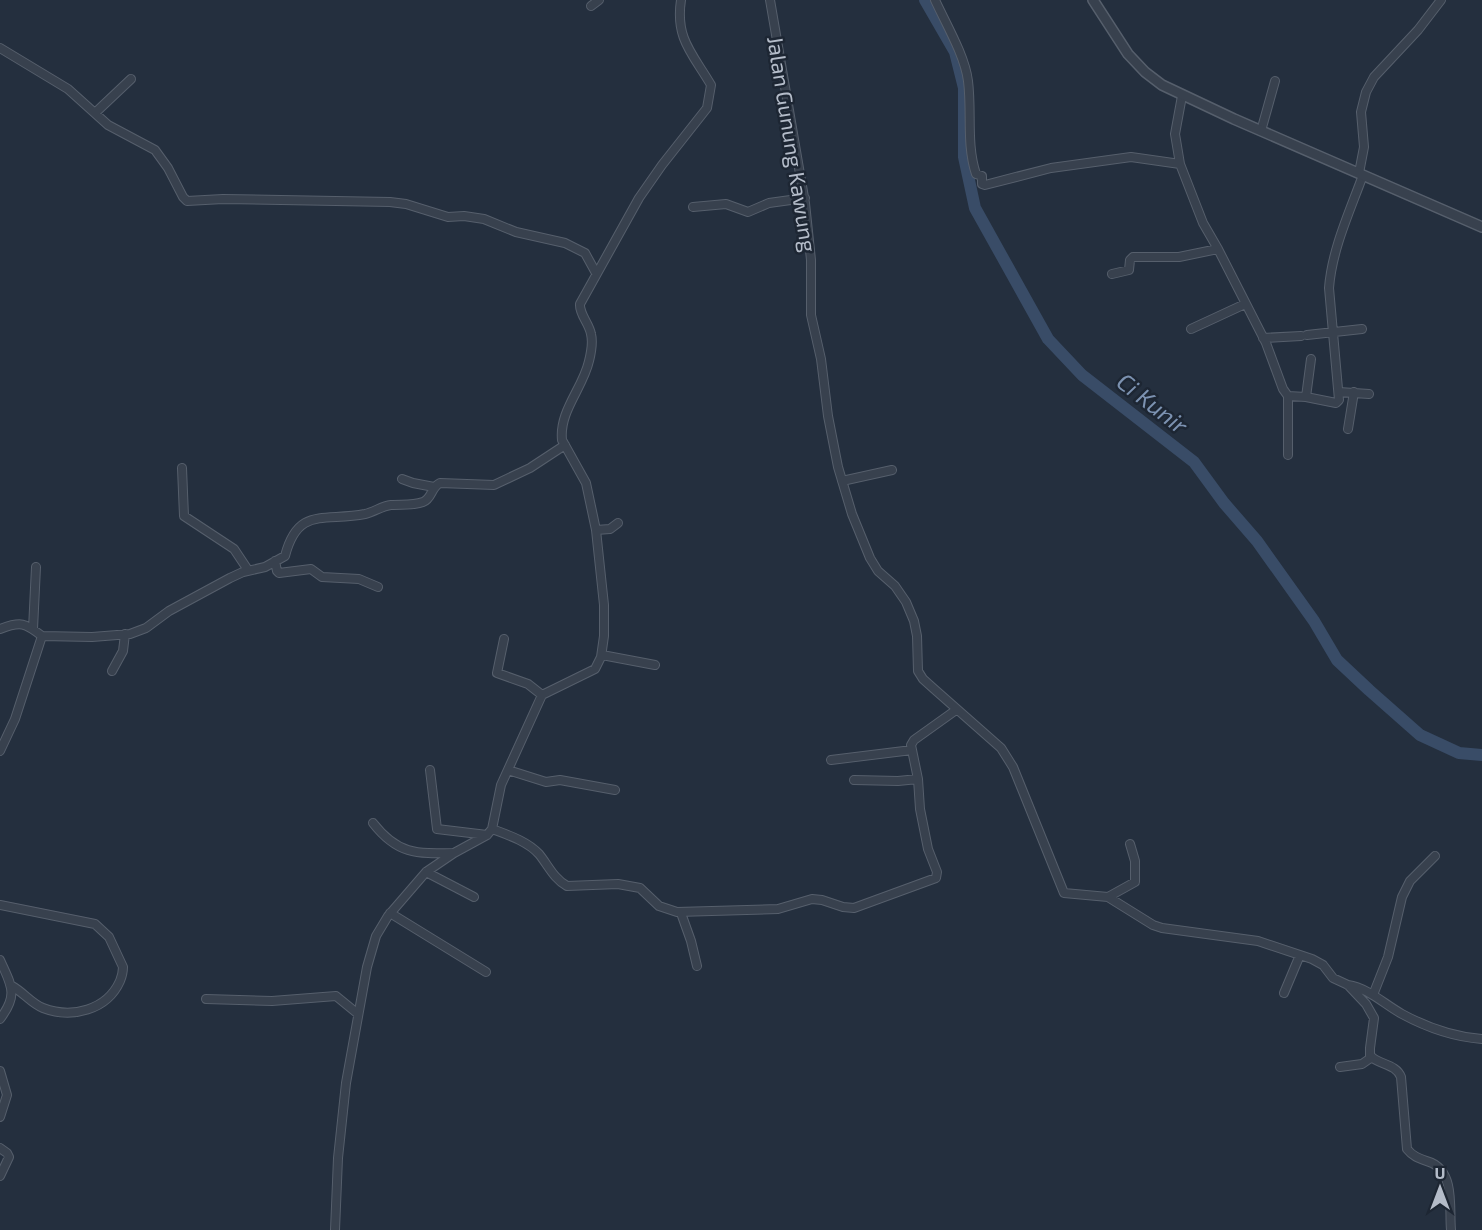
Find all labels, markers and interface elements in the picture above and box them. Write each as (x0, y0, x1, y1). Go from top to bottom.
street label: Jalan Gunung Kawung (763, 34, 823, 254)
water label: Ci Kunir (1112, 366, 1194, 440)
north arrow (1410, 1158, 1470, 1218)
text: U (1435, 1163, 1445, 1182)

